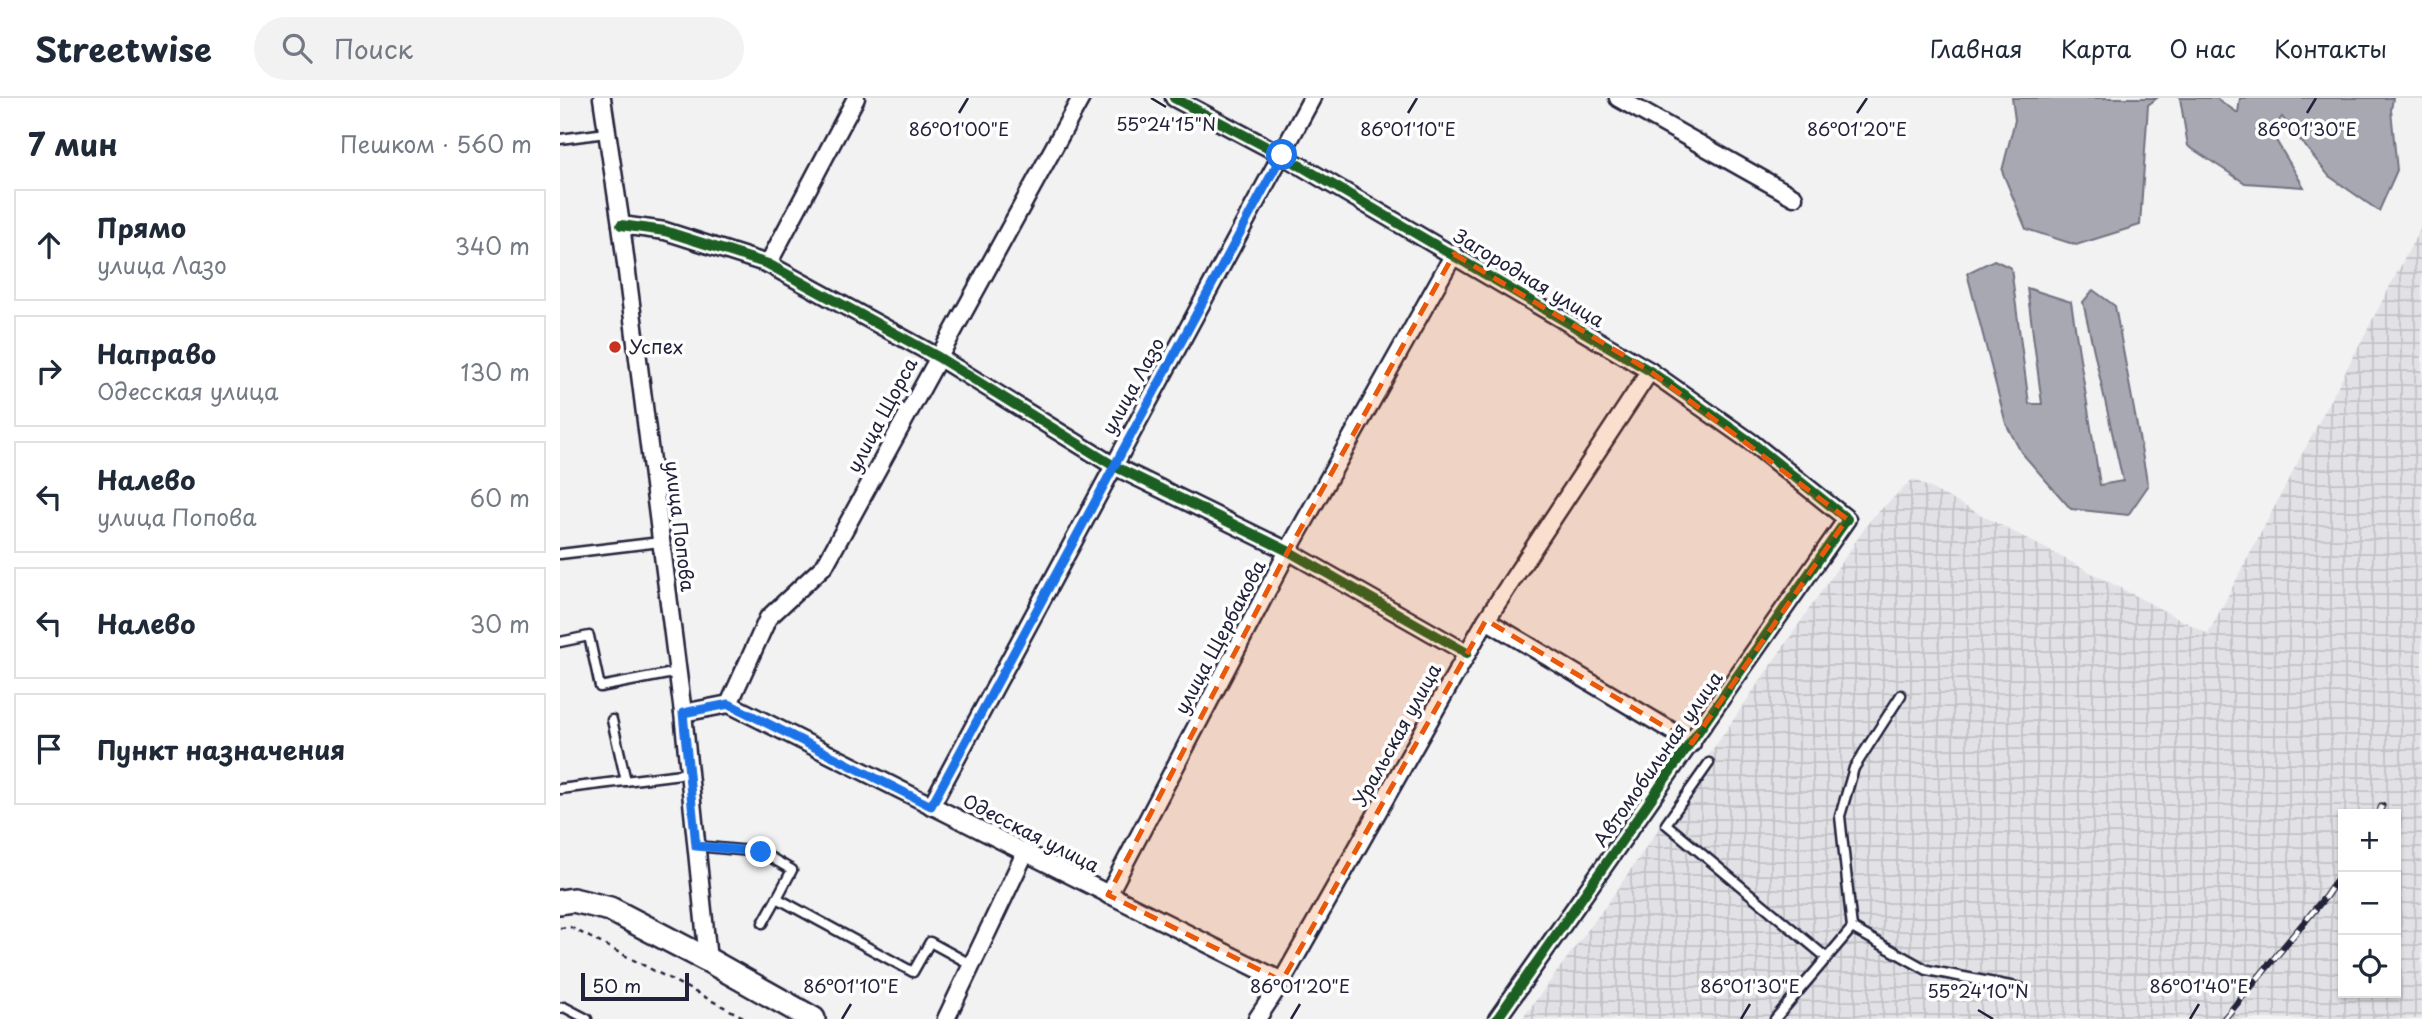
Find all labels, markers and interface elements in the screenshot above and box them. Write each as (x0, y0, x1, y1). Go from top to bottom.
search box (254, 17, 744, 80)
text: Streetwise (35, 23, 212, 73)
icon: search (278, 29, 316, 67)
text: Поиск (334, 29, 413, 68)
text: Главная (1930, 30, 2023, 66)
text: Карта (2061, 30, 2131, 66)
text: О нас (2169, 30, 2236, 66)
text: Контакты (2274, 30, 2387, 66)
text: 55°24'15"N (1116, 110, 1216, 137)
text: 86°01'00"E (909, 115, 1009, 142)
text: 86°01'10"E (1360, 115, 1456, 142)
text: 86°01'20"E (1807, 115, 1907, 142)
text: 86°01'30"E (2257, 115, 2357, 142)
text: 7 мин (28, 121, 118, 166)
text: Пешком · 560 m (340, 126, 532, 161)
route start (1266, 139, 1297, 170)
text: Прямо (97, 208, 186, 247)
street label: Загородная улица (1449, 221, 1610, 333)
icon: ahead (30, 226, 68, 264)
text: 340 m (455, 228, 530, 263)
text: улица Лазо (97, 247, 227, 282)
place label: Успех (629, 332, 683, 360)
street label: улица Лазо (1094, 332, 1170, 439)
text: Направо (97, 334, 216, 373)
marker: Успех (607, 339, 623, 355)
icon: right (30, 352, 68, 390)
street label: улица Щорса (839, 352, 923, 477)
text: 130 m (460, 354, 530, 389)
text: Одесская улица (97, 373, 279, 408)
street label: улица Попова (659, 459, 703, 593)
text: Налево (97, 460, 195, 499)
icon: left (30, 478, 68, 516)
text: 60 m (470, 480, 530, 515)
text: улица Попова (97, 499, 257, 534)
street label: улица Щербакова (1167, 554, 1272, 719)
icon: left (30, 604, 68, 642)
text: Налево (97, 604, 195, 643)
text: 30 m (469, 606, 530, 641)
street label: Уральская улица (1345, 658, 1447, 811)
street label: Автомобильная улица (1586, 665, 1729, 852)
icon: arrive (30, 730, 68, 768)
text: Пункт назначения (97, 730, 345, 769)
street label: Одесская улица (958, 786, 1105, 879)
map controls (2338, 809, 2401, 998)
button: + (2338, 809, 2401, 872)
route end (745, 836, 776, 867)
button: − (2338, 872, 2401, 935)
button: locate (2338, 935, 2401, 998)
scale bar (581, 970, 690, 1002)
text: 50 m (592, 971, 641, 999)
text: 86°01'10"E (803, 972, 899, 999)
text: 86°01'20"E (1250, 972, 1350, 999)
text: 86°01'30"E (1700, 972, 1800, 999)
text: 86°01'40"E (2149, 972, 2249, 999)
text: 55°24'10"N (1927, 977, 2029, 1004)

